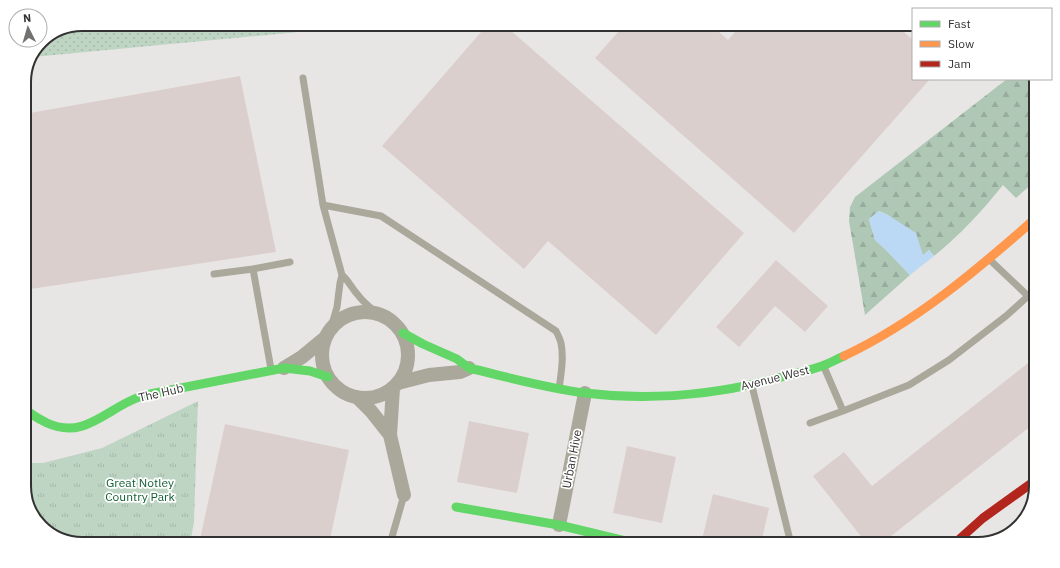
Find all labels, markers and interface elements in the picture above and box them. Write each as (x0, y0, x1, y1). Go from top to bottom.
north arrow (8, 8, 48, 48)
legend (912, 8, 1052, 80)
text: N (23, 11, 32, 25)
text: Fast (948, 16, 971, 31)
text: Slow (948, 36, 974, 51)
text: Jam (948, 56, 971, 71)
street label: Avenue West (739, 362, 811, 393)
street label: The Hub (137, 380, 185, 405)
street label: Urban Hive (558, 428, 585, 490)
park label: Great Notley Country Park (105, 475, 175, 504)

